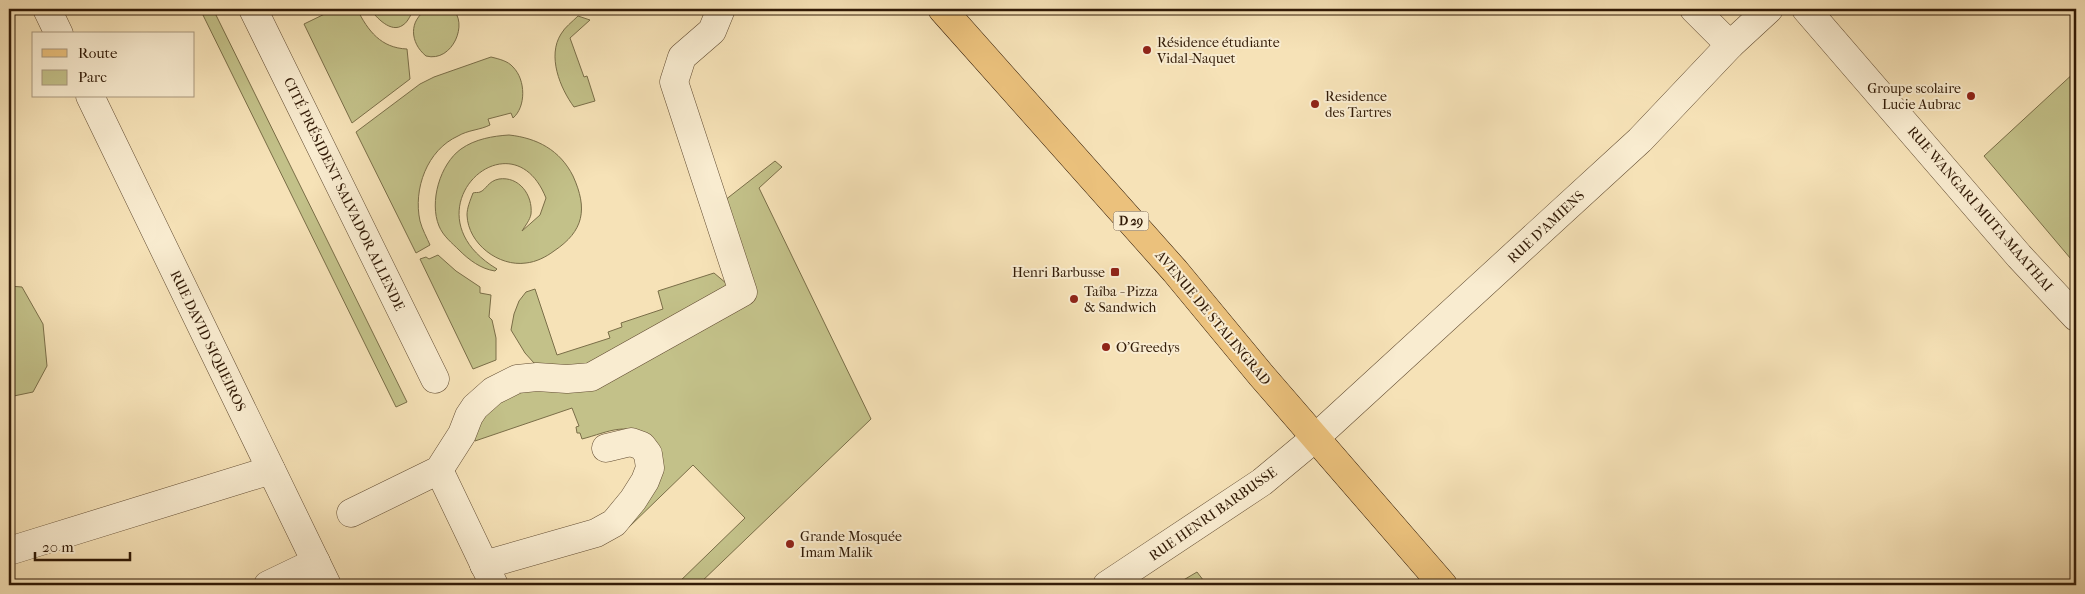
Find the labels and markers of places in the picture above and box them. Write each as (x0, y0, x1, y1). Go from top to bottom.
place label: Résidence étudiante Vidal-Naquet (1156, 34, 1280, 67)
marker: Résidence étudiante Vidal-Naquet (1141, 44, 1153, 56)
place label: Groupe scolaire Lucie Aubrac (1867, 80, 1961, 113)
place label: Residence des Tartres (1325, 88, 1391, 121)
marker: Groupe scolaire Lucie Aubrac (1965, 90, 1977, 102)
marker: Residence des Tartres (1309, 98, 1321, 110)
place label: Henri Barbusse (1012, 264, 1105, 281)
marker: Henri Barbusse (1109, 266, 1121, 278)
place label: Taîba - Pizza & Sandwich (1084, 283, 1158, 316)
marker: Taîba - Pizza & Sandwich (1068, 293, 1080, 305)
place label: O'Greedys (1116, 339, 1180, 356)
marker: O'Greedys (1100, 341, 1112, 353)
place label: Grande Mosquée Imam Malik (800, 528, 902, 561)
marker: Grande Mosquée Imam Malik (784, 538, 796, 550)

